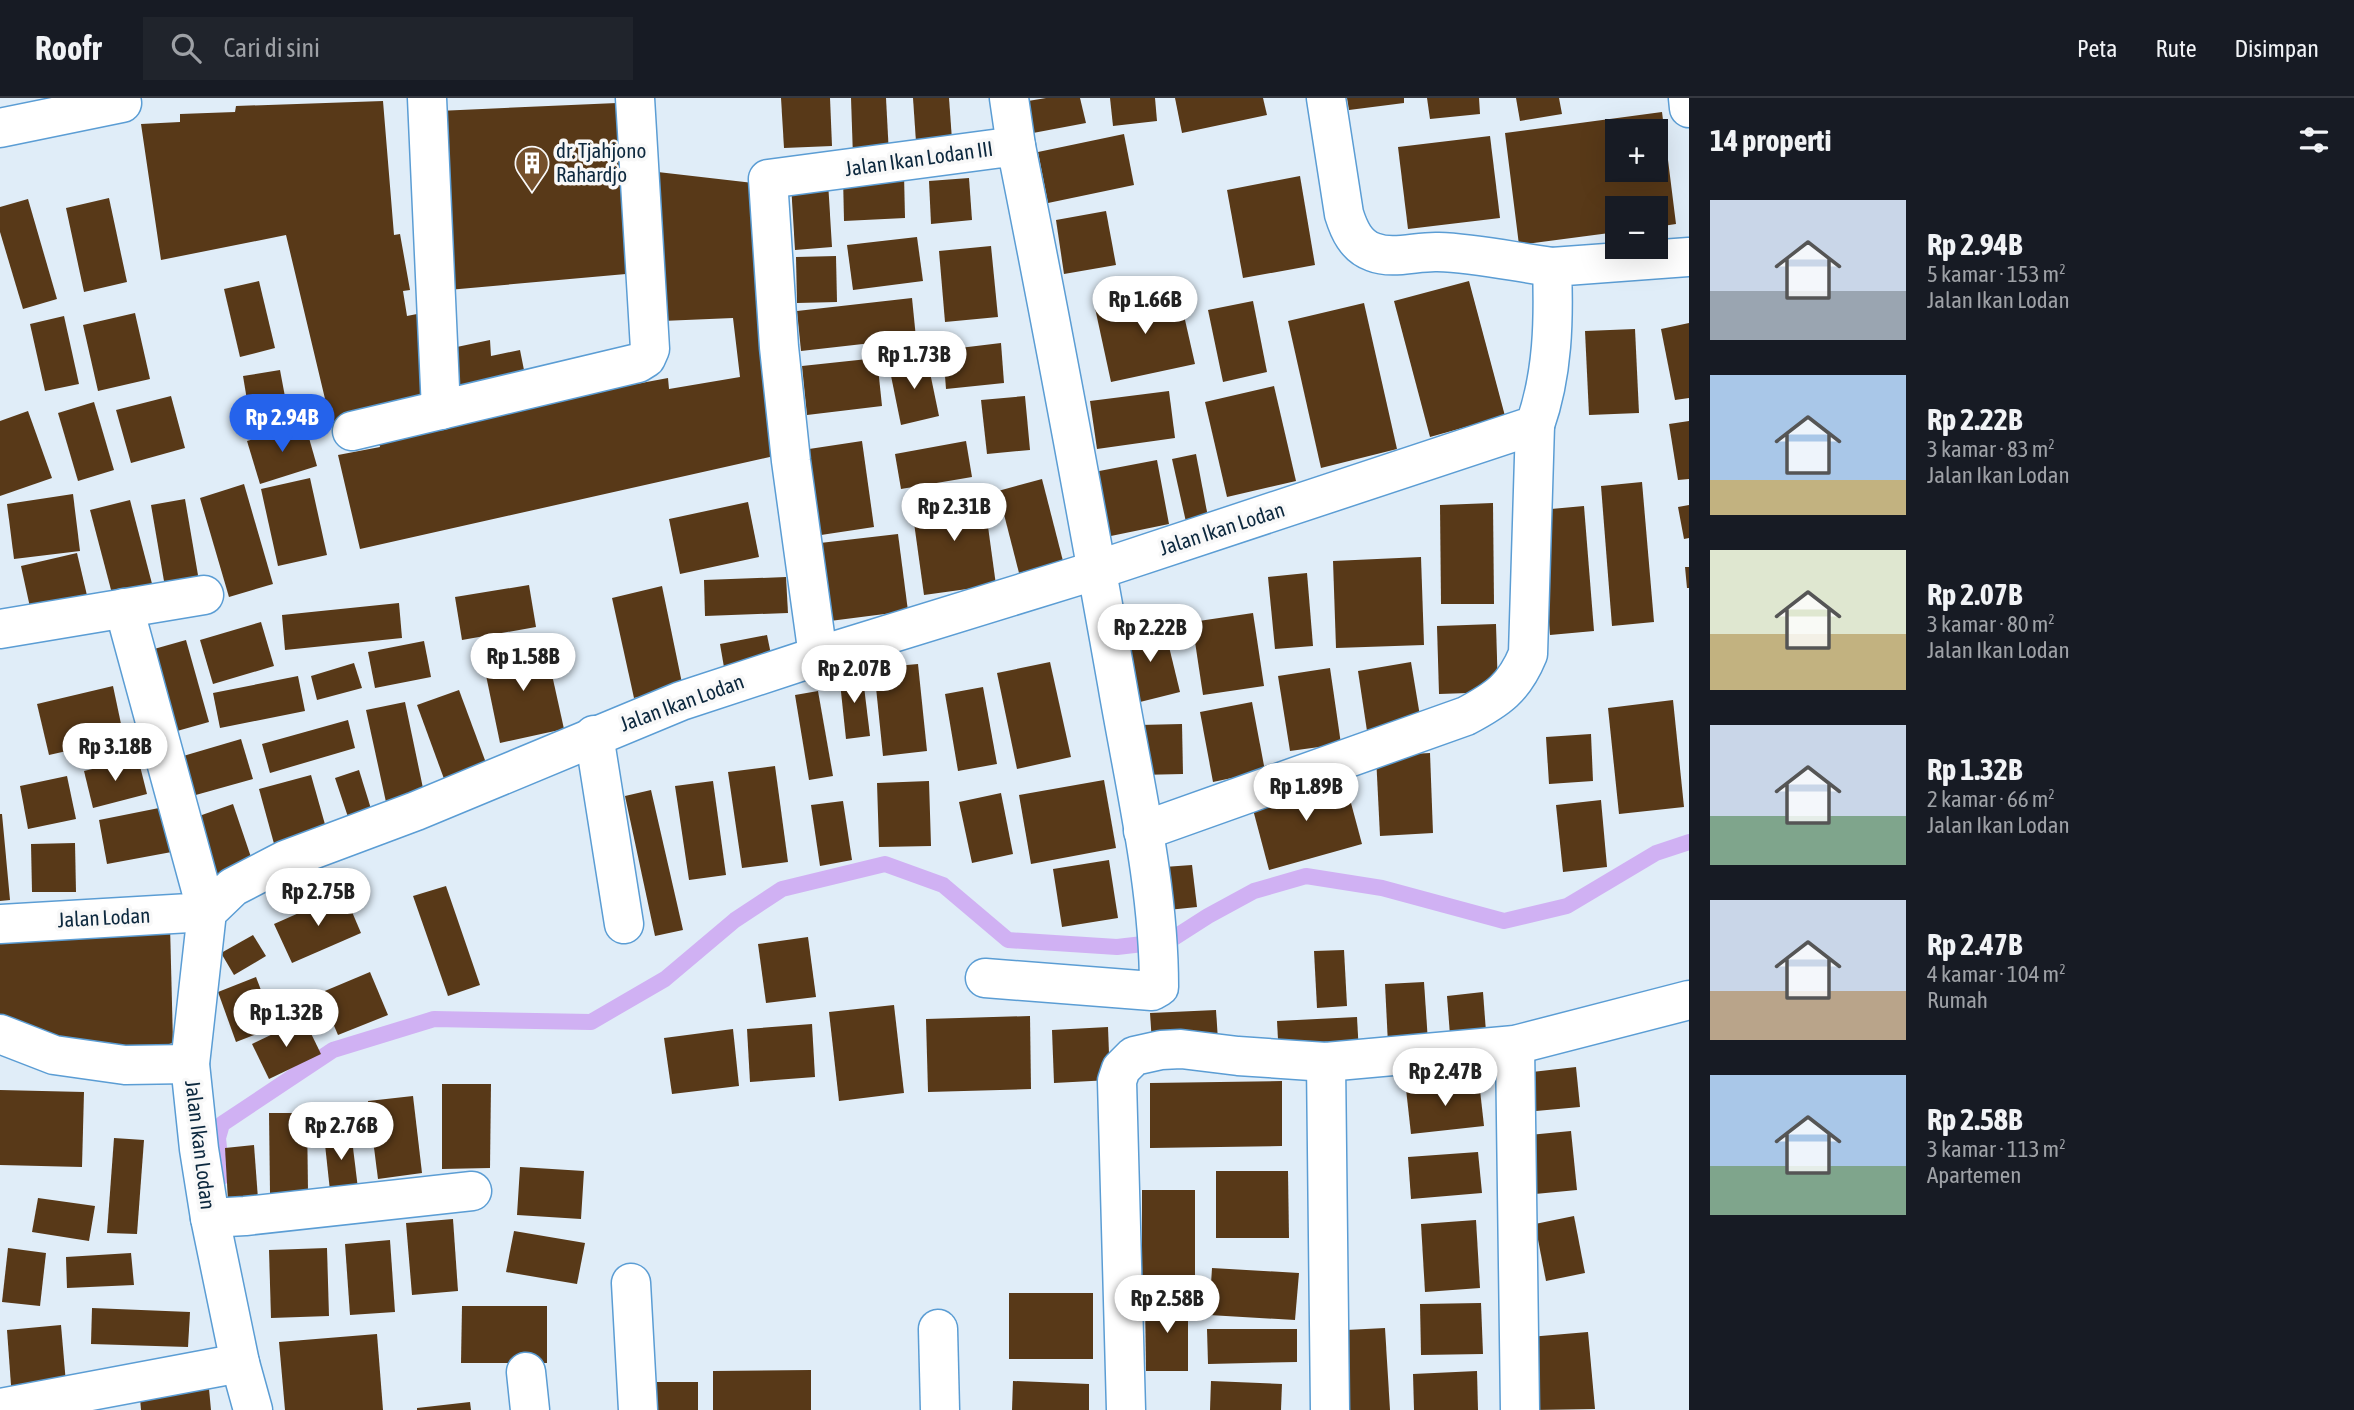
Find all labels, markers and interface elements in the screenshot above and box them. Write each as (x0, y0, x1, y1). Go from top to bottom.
search box (143, 17, 633, 80)
text: Roofr (35, 29, 101, 67)
icon: search (167, 29, 205, 67)
text: Cari di sini (223, 33, 320, 63)
text: Peta (2077, 35, 2117, 62)
text: Rute (2155, 35, 2197, 62)
text: Disimpan (2235, 35, 2319, 62)
map controls (1605, 119, 1668, 259)
button: + (1605, 119, 1668, 182)
icon: filters (2295, 121, 2333, 159)
text: 14 properti (1710, 123, 1831, 157)
street label: Jalan Ikan Lodan III (843, 136, 994, 180)
place label: dr. Tjahjono Rahardjo (556, 138, 646, 186)
building icon: dr. Tjahjono Rahardjo (513, 144, 551, 193)
button: − (1605, 196, 1668, 259)
text: Rp 2.94B (1927, 227, 2022, 261)
icon: home (1766, 228, 1850, 312)
text: 5 kamar · 153 m² (1927, 261, 2066, 287)
pin: Rp 1.66B (1073, 276, 1217, 336)
text: Rp 1.66B (1109, 286, 1181, 312)
text: Jalan Ikan Lodan (1927, 287, 2070, 313)
pin: Rp 1.73B (842, 331, 986, 391)
text: Rp 1.73B (878, 341, 950, 367)
pin: Rp 2.94B (210, 394, 354, 454)
text: Rp 2.22B (1927, 402, 2022, 436)
icon: home (1766, 403, 1850, 487)
text: Rp 2.94B (246, 404, 318, 430)
text: 3 kamar · 83 m² (1927, 436, 2055, 462)
text: Jalan Ikan Lodan (1927, 462, 2070, 488)
pin: Rp 2.31B (882, 484, 1026, 543)
text: Rp 2.31B (918, 493, 990, 519)
street label: Jalan Ikan Lodan (1156, 497, 1287, 560)
text: Rp 2.07B (1927, 577, 2022, 611)
icon: home (1766, 578, 1850, 662)
pin: Rp 2.22B (1078, 604, 1222, 664)
text: 3 kamar · 80 m² (1927, 611, 2055, 637)
text: Rp 2.22B (1114, 614, 1186, 640)
pin: Rp 1.58B (451, 634, 595, 693)
text: Jalan Ikan Lodan (1927, 637, 2070, 663)
text: Rp 1.58B (487, 643, 559, 669)
pin: Rp 2.07B (782, 646, 926, 705)
text: Rp 2.07B (818, 655, 890, 681)
street label: Jalan Ikan Lodan (616, 669, 747, 736)
pin: Rp 3.18B (43, 724, 187, 783)
text: Rp 3.18B (79, 733, 151, 759)
text: Rp 1.32B (1927, 752, 2022, 786)
icon: home (1766, 753, 1850, 837)
pin: Rp 1.89B (1234, 764, 1378, 823)
text: Rp 1.89B (1270, 773, 1342, 799)
text: 2 kamar · 66 m² (1927, 786, 2055, 812)
text: Jalan Ikan Lodan (1927, 812, 2070, 838)
pin: Rp 2.75B (246, 868, 390, 928)
text: Rp 2.75B (282, 878, 354, 904)
street label: Jalan Lodan (57, 903, 151, 931)
text: Rp 2.47B (1927, 927, 2022, 961)
icon: home (1766, 928, 1850, 1012)
text: 4 kamar · 104 m² (1927, 961, 2066, 987)
text: Rumah (1927, 987, 1988, 1013)
pin: Rp 1.32B (214, 990, 358, 1049)
text: Rp 1.32B (250, 999, 322, 1025)
pin: Rp 2.47B (1373, 1048, 1517, 1108)
text: Rp 2.47B (1409, 1058, 1481, 1084)
street label: Jalan Ikan Lodan (181, 1079, 221, 1211)
pin: Rp 2.76B (269, 1102, 413, 1162)
text: Rp 2.58B (1927, 1102, 2022, 1136)
icon: home (1766, 1103, 1850, 1187)
text: Rp 2.76B (305, 1112, 377, 1138)
text: 3 kamar · 113 m² (1927, 1136, 2066, 1162)
text: Apartemen (1927, 1162, 2021, 1188)
pin: Rp 2.58B (1095, 1276, 1239, 1335)
text: Rp 2.58B (1131, 1285, 1203, 1311)

